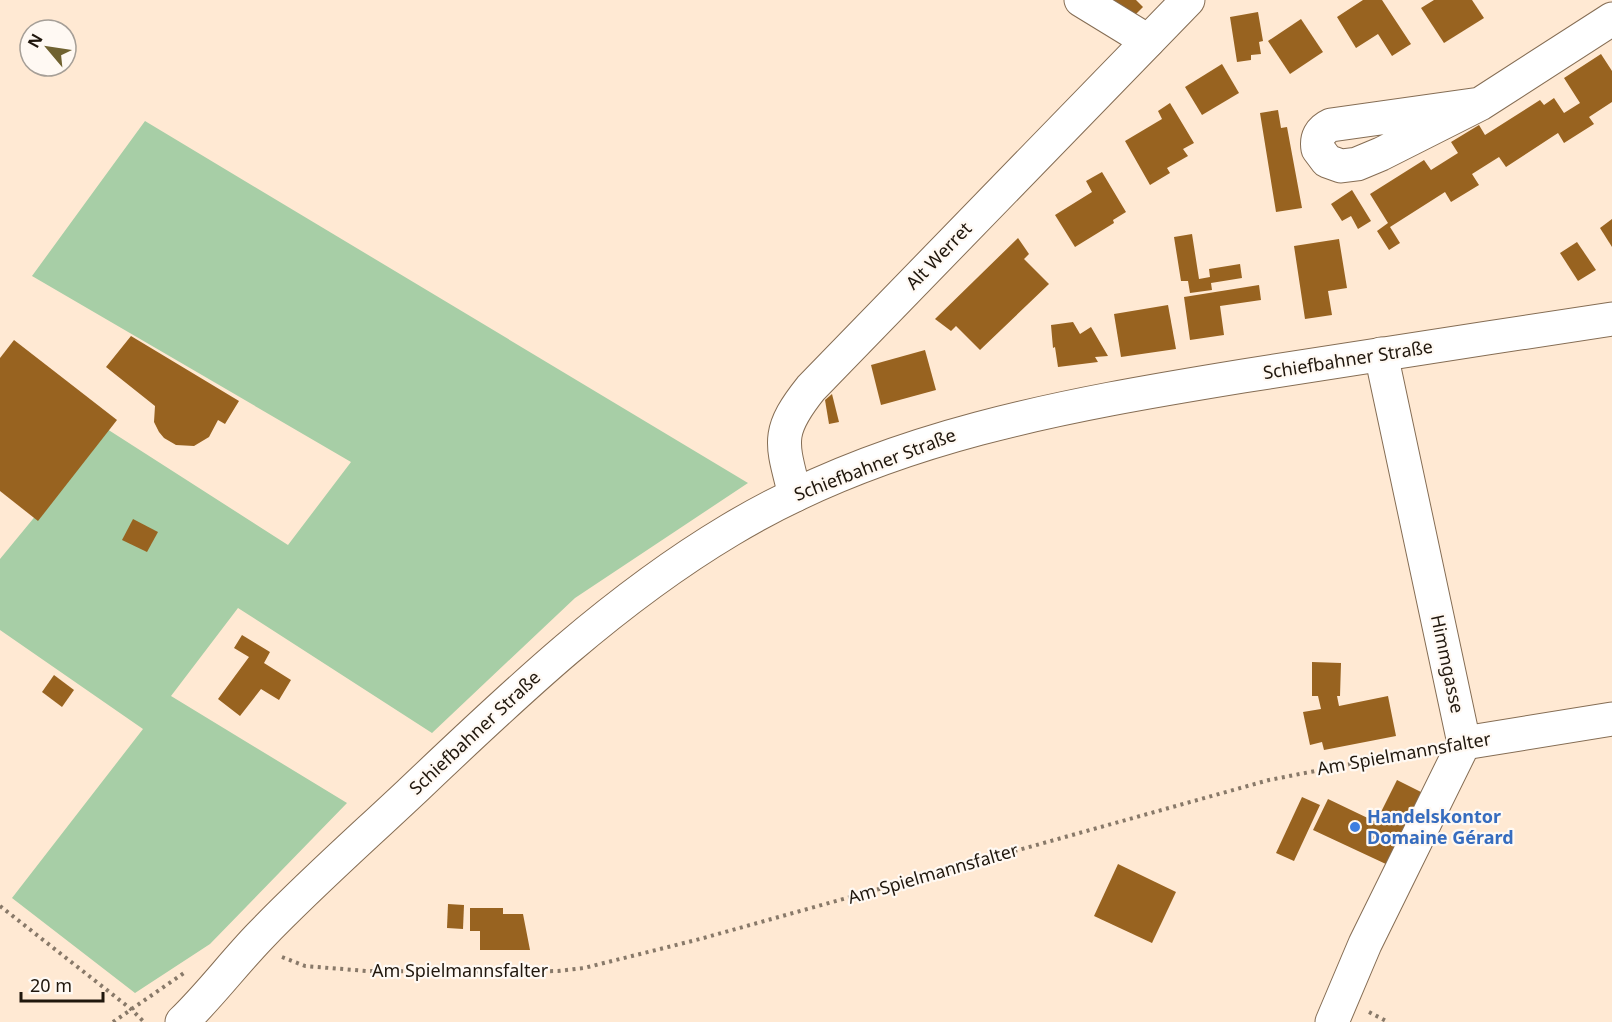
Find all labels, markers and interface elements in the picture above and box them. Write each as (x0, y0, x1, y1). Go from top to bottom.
north arrow (18, 18, 78, 78)
text: N (22, 30, 48, 52)
street label: Alt Werret (900, 216, 977, 294)
street label: Schiefbahner Straße (1261, 334, 1434, 384)
street label: Schiefbahner Straße (790, 422, 959, 506)
street label: Himmgasse (1426, 612, 1470, 715)
street label: Schiefbahner Straße (403, 665, 545, 799)
street label: Am Spielmannsfalter (1315, 726, 1493, 780)
place label: Handelskontor Domaine Gérard (1367, 804, 1514, 849)
marker: Handelskontor Domaine Gérard (1348, 820, 1362, 834)
street label: Am Spielmannsfalter (845, 837, 1021, 909)
street label: Am Spielmannsfalter (372, 958, 549, 982)
scale bar (21, 965, 104, 1003)
text: 20 m (30, 973, 72, 997)

